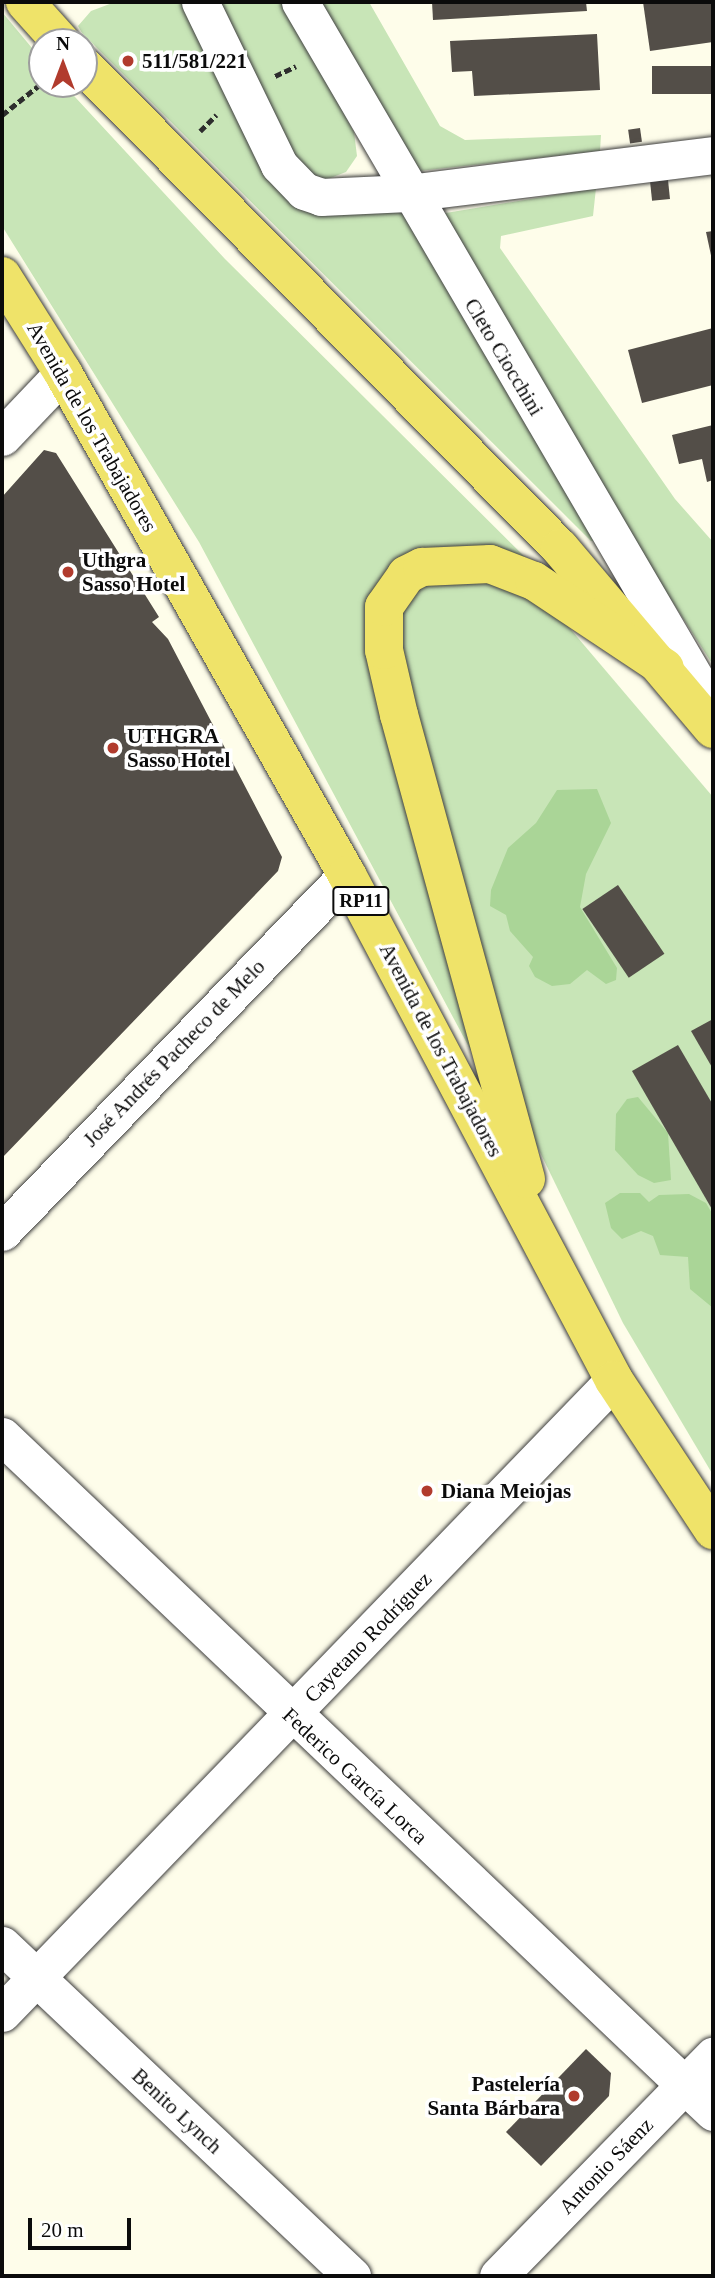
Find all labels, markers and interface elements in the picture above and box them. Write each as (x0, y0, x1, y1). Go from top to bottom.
north arrow (28, 28, 98, 98)
text: N (56, 33, 70, 54)
place label: 511/581/221 (142, 48, 247, 74)
marker: 511/581/221 (120, 53, 136, 69)
street label: Cleto Ciocchini (459, 294, 549, 420)
street label: Avenida de los Trabajadores (21, 317, 163, 537)
place label: Uthgra Sasso Hotel (82, 547, 185, 597)
marker: Uthgra Sasso Hotel (60, 564, 76, 580)
place label: UTHGRA Sasso Hotel (127, 723, 230, 773)
marker: UTHGRA Sasso Hotel (105, 740, 121, 756)
road number: RP11 (331, 886, 391, 917)
street label: Avenida de los Trabajadores (374, 939, 508, 1161)
street label: José Andrés Pacheco de Melo (77, 954, 271, 1152)
place label: Diana Meiojas (441, 1478, 571, 1504)
marker: Diana Meiojas (419, 1483, 435, 1499)
street label: Cayetano Rodríguez (299, 1566, 437, 1708)
street label: Federico García Lorca (277, 1702, 433, 1850)
street label: Benito Lynch (127, 2063, 227, 2159)
place label: Pastelería Santa Bárbara (428, 2071, 560, 2121)
marker: Pastelería Santa Bárbara (566, 2088, 582, 2104)
street label: Antonio Sáenz (554, 2113, 658, 2219)
scale bar (32, 2204, 135, 2248)
text: 20 m (41, 2218, 84, 2242)

